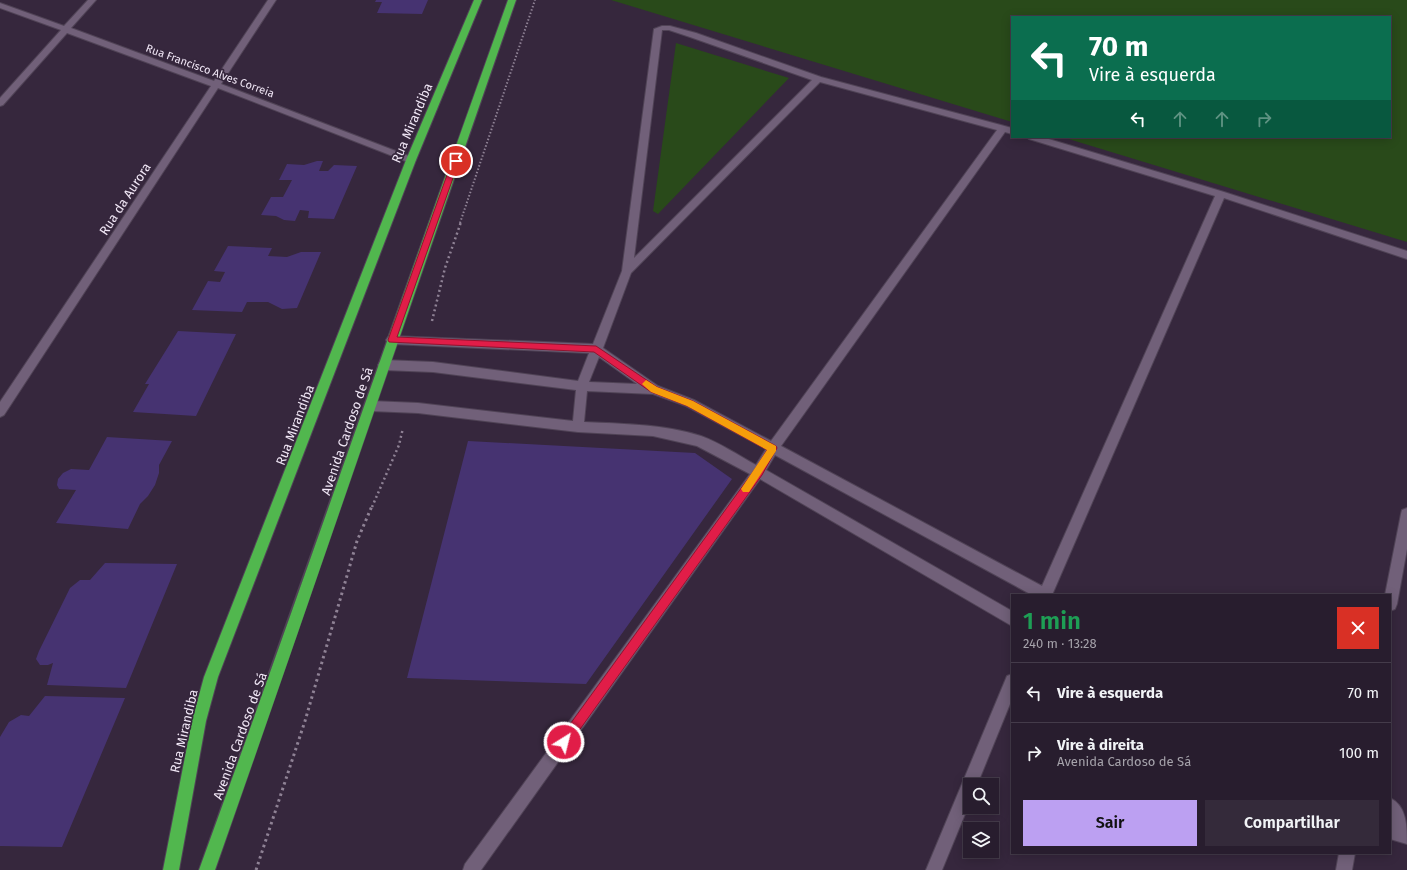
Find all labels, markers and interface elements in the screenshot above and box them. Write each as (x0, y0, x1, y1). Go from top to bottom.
text: 70 m (1089, 30, 1148, 63)
icon: left (1023, 32, 1075, 84)
street label: Rua Francisco Alves Correia (144, 42, 276, 100)
text: Vire à esquerda (1089, 64, 1216, 86)
street label: Rua Mirandiba (388, 81, 436, 165)
icon: left (1127, 108, 1149, 130)
icon: ahead (1169, 108, 1191, 130)
icon: ahead (1211, 108, 1233, 130)
icon: right (1253, 108, 1275, 130)
pin (439, 144, 473, 178)
icon: arrive (445, 150, 467, 172)
street label: Rua da Aurora (96, 160, 154, 238)
street label: Avenida Cardoso de Sá (318, 365, 376, 497)
street label: Rua Mirandiba (273, 383, 317, 467)
text: 1 min (1023, 607, 1081, 635)
button: close (1337, 607, 1379, 649)
text: 240 m · 13:28 (1023, 636, 1097, 651)
street label: Avenida Cardoso de Sá (210, 670, 270, 802)
icon: left (1023, 682, 1045, 704)
text: Vire à esquerda (1057, 684, 1163, 702)
text: 70 m (1347, 684, 1379, 702)
street label: Rua Mirandiba (167, 688, 201, 774)
position arrow (543, 721, 585, 763)
text: Vire à direita (1057, 736, 1144, 754)
icon: right (1023, 742, 1045, 764)
text: 100 m (1339, 744, 1379, 762)
text: Avenida Cardoso de Sá (1057, 754, 1191, 769)
map controls (963, 778, 999, 858)
button: search (963, 778, 999, 814)
button: Sair (1023, 800, 1197, 846)
button: Compartilhar (1205, 800, 1379, 846)
button: layers (963, 822, 999, 858)

